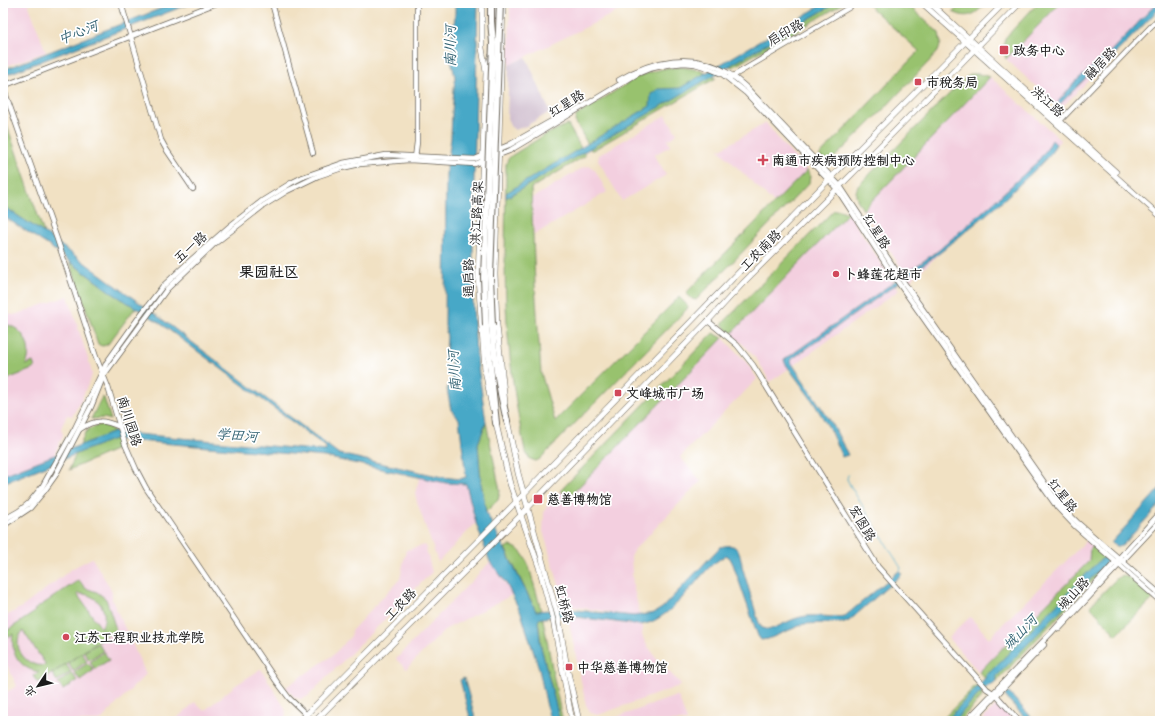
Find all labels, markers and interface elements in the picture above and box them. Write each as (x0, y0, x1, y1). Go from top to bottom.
water label: 中心河 (56, 17, 103, 50)
street label: 启印路 (765, 17, 807, 50)
water label: 南川河 (443, 23, 461, 67)
marker: 政务中心 (998, 44, 1010, 56)
place label: 政务中心 (1013, 44, 1065, 60)
street label: 融居路 (1082, 45, 1121, 84)
place label: 市税务局 (926, 76, 978, 92)
marker: 市税务局 (913, 77, 923, 87)
street label: 洪江路 (1027, 83, 1067, 121)
street label: 红星路 (546, 88, 588, 122)
place label: 南通市疾病预防控制中心 (772, 153, 915, 170)
marker: 南通市疾病预防控制中心 (757, 154, 769, 166)
street label: 洪江路高架 (468, 180, 488, 246)
street label: 红星路 (858, 211, 893, 253)
street label: 工农南路 (737, 227, 785, 275)
street label: 五一路 (171, 229, 211, 267)
street label: 通启路 (462, 258, 478, 298)
district label: 果园社区 (239, 265, 299, 283)
place label: 卜蜂莲花超市 (844, 268, 922, 284)
marker: 卜蜂莲花超市 (831, 269, 841, 279)
water label: 南川河 (445, 347, 466, 392)
place label: 文峰城市广场 (626, 387, 704, 403)
marker: 文峰城市广场 (613, 388, 623, 398)
street label: 南川园路 (112, 394, 144, 449)
water label: 学田河 (215, 426, 261, 448)
street label: 红星路 (1043, 476, 1080, 517)
place label: 慈善博物馆 (547, 492, 612, 509)
marker: 慈善博物馆 (532, 493, 544, 505)
street label: 宏图路 (844, 503, 878, 545)
street label: 城山路 (1055, 575, 1094, 614)
street label: 虹桥路 (551, 584, 576, 625)
street label: 工农路 (382, 586, 421, 625)
water label: 城山河 (1000, 611, 1044, 655)
place label: 江苏工程职业技术学院 (74, 630, 204, 647)
marker: 江苏工程职业技术学院 (61, 632, 71, 642)
place label: 中华慈善博物馆 (577, 660, 668, 677)
marker: 中华慈善博物馆 (564, 662, 574, 672)
north arrow (18, 666, 58, 706)
text: 北 (23, 683, 40, 699)

